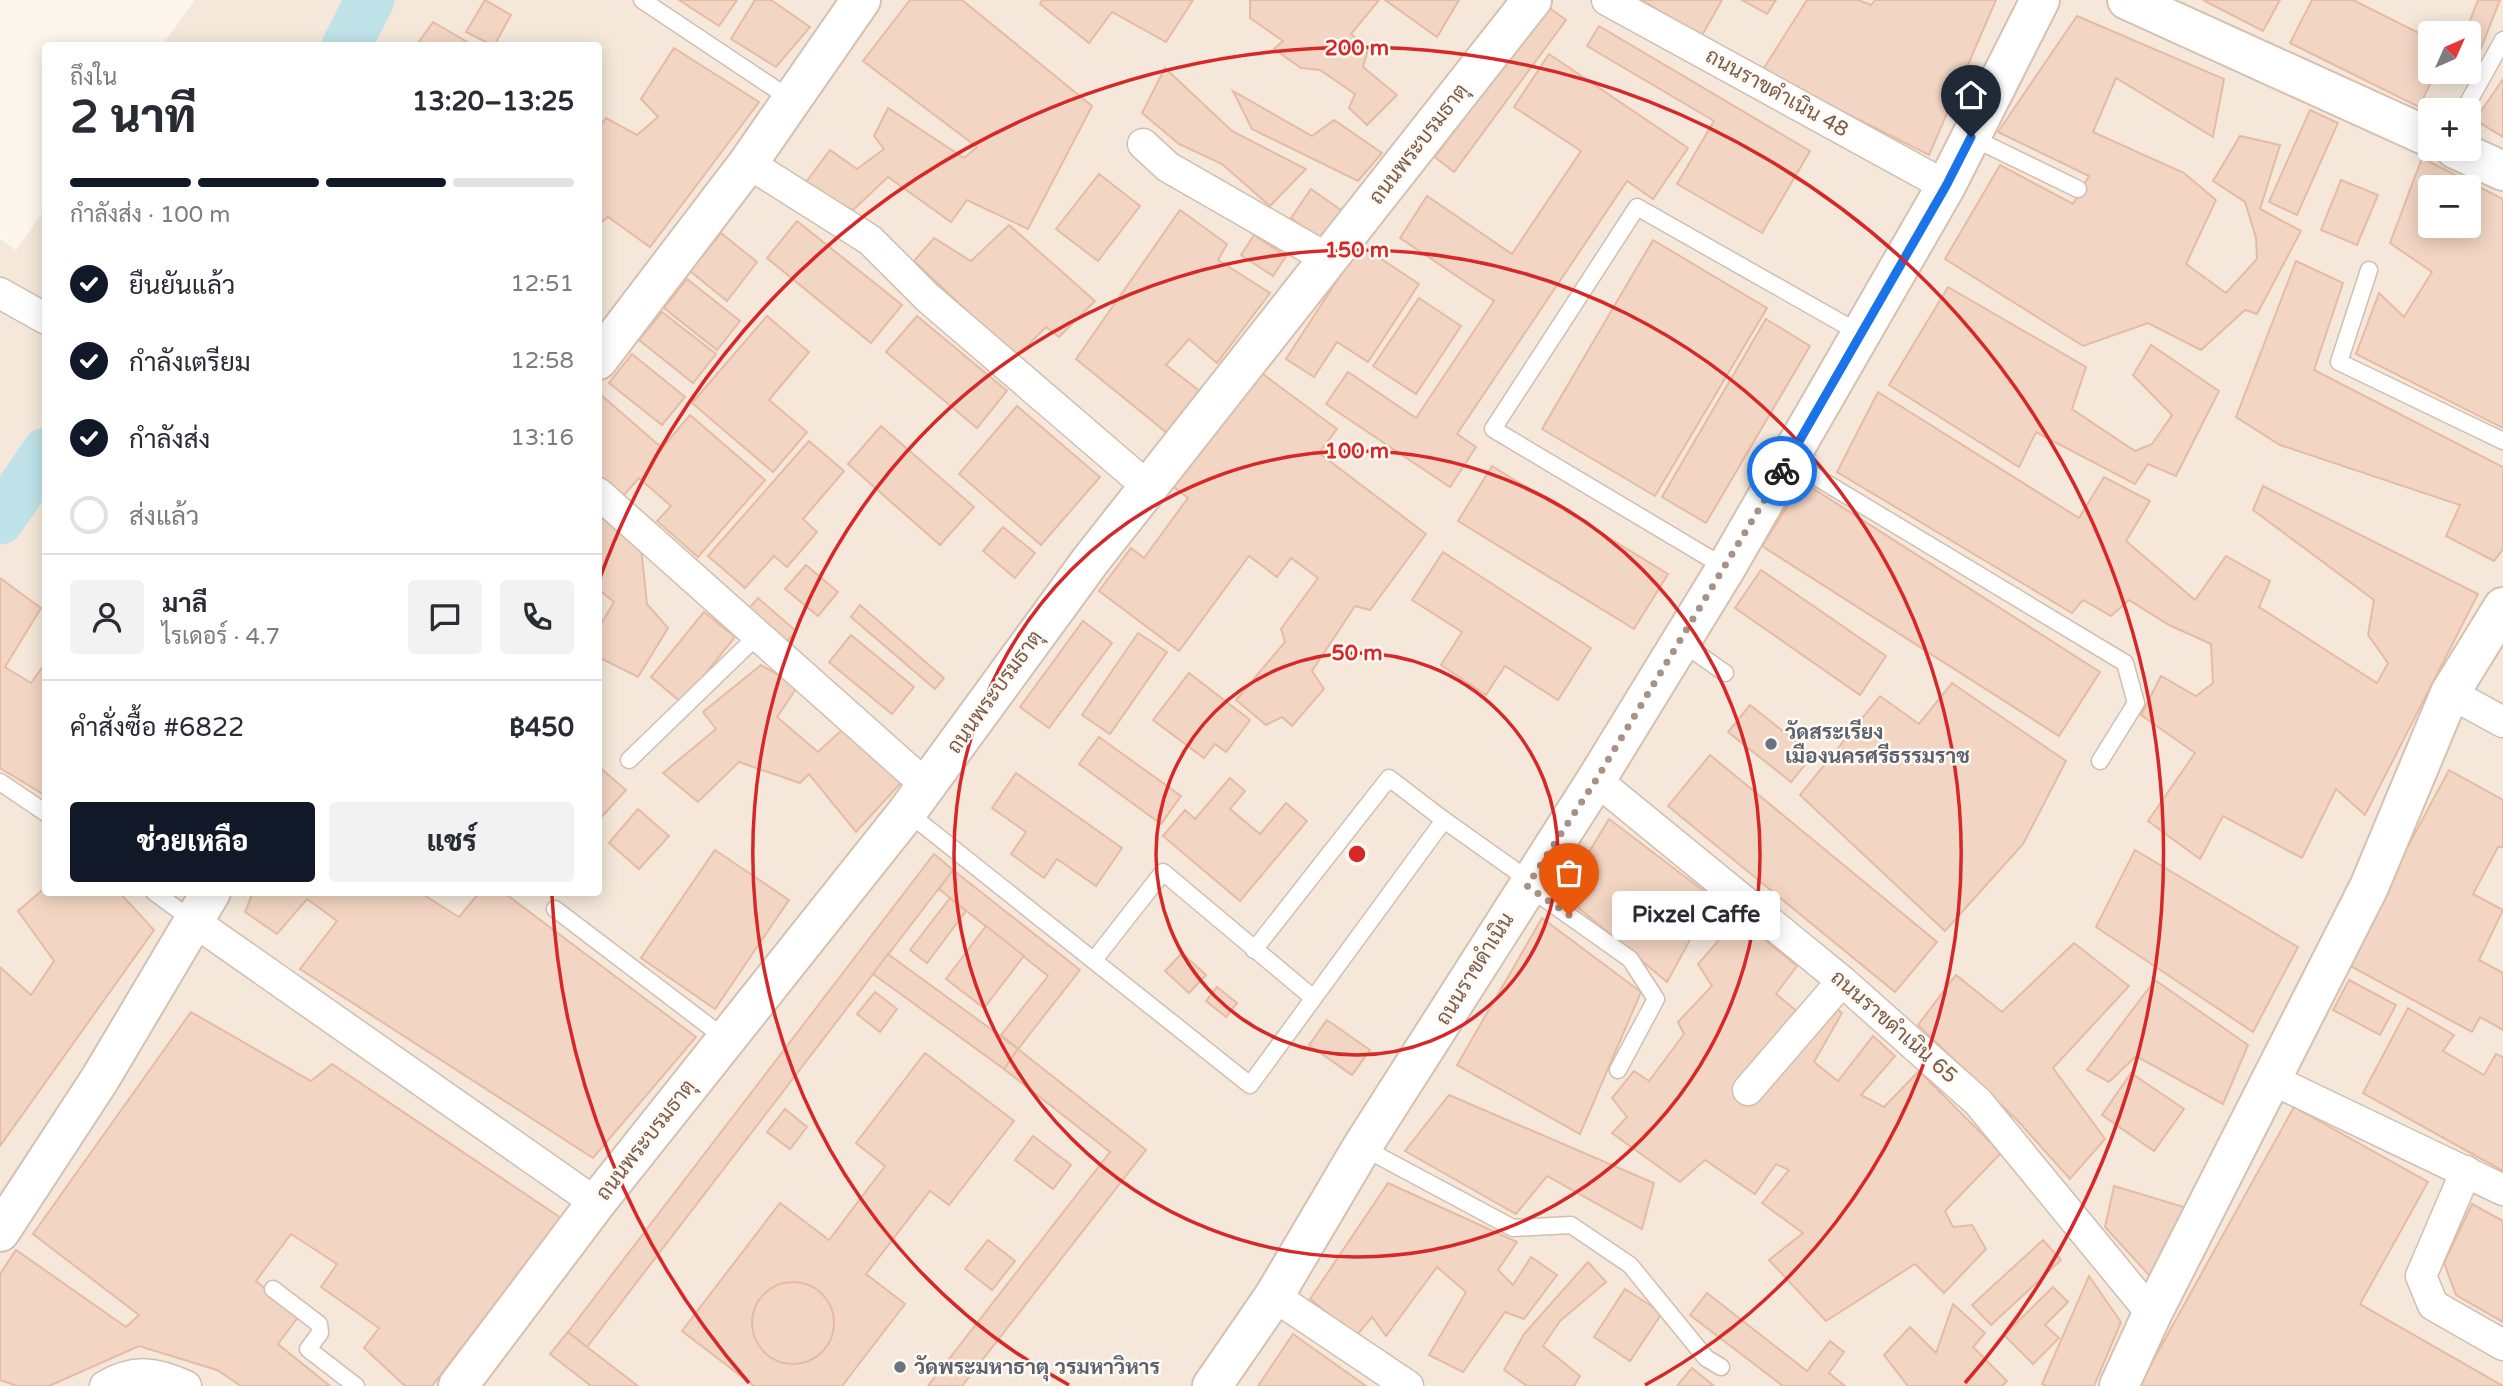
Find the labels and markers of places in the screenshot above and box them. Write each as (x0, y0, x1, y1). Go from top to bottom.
pin (1941, 65, 2001, 137)
place label: วัดสระเรียง เมืองนครศรีธรรมราช (1785, 719, 1970, 769)
marker: วัดสระเรียง เมืองนครศรีธรรมราช (1763, 736, 1779, 752)
centre of rings (1345, 842, 1369, 866)
pin (1539, 843, 1599, 915)
callout: Pixzel Caffe (1611, 890, 1779, 940)
place label: วัดพระมหาธาตุ วรมหาวิหาร (914, 1355, 1160, 1382)
marker: วัดพระมหาธาตุ วรมหาวิหาร (892, 1359, 908, 1375)

